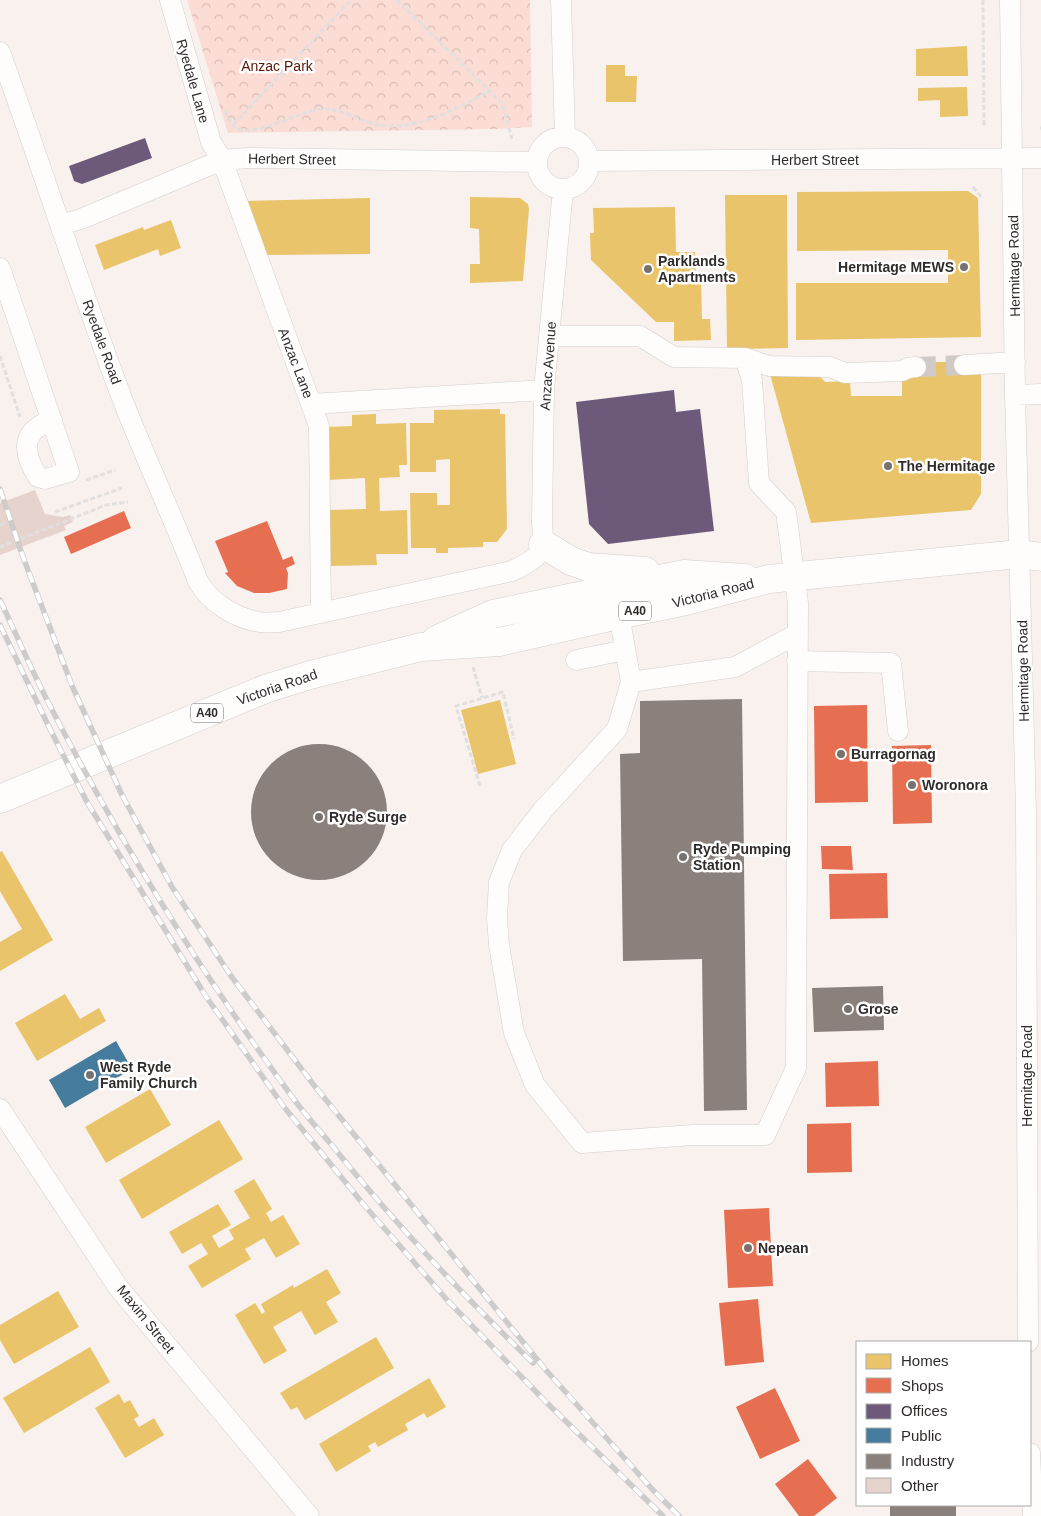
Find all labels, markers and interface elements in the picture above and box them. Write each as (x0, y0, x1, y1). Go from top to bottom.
street label: Ryedale Lane (173, 37, 213, 125)
park label: Anzac Park (241, 58, 314, 74)
street label: Herbert Street (248, 150, 336, 168)
street label: Herbert Street (771, 152, 859, 168)
street label: Hermitage Road (1005, 215, 1023, 317)
place label: Parklands Apartments (658, 253, 736, 285)
place label: Hermitage MEWS (838, 259, 954, 275)
marker: Hermitage MEWS (958, 261, 970, 273)
marker: Parklands Apartments (642, 263, 654, 275)
street label: Ryedale Road (79, 298, 125, 386)
street label: Anzac Avenue (537, 321, 559, 411)
street label: Anzac Lane (275, 326, 317, 401)
place label: The Hermitage (898, 458, 995, 474)
marker: The Hermitage (882, 460, 894, 472)
street label: Victoria Road (670, 575, 756, 611)
road number: A40 (619, 602, 651, 620)
street label: Hermitage Road (1014, 620, 1032, 722)
street label: Victoria Road (235, 666, 319, 708)
road number: A40 (191, 704, 223, 722)
place label: Burragornag (851, 746, 936, 762)
marker: Burragornag (835, 748, 847, 760)
place label: Woronora (922, 777, 988, 793)
marker: Woronora (906, 779, 918, 791)
place label: Ryde Surge (329, 809, 407, 825)
marker: Ryde Surge (313, 811, 325, 823)
place label: Ryde Pumping Station (693, 841, 791, 873)
marker: Ryde Pumping Station (677, 851, 689, 863)
place label: Grose (858, 1001, 899, 1017)
marker: Grose (842, 1003, 854, 1015)
street label: Hermitage Road (1019, 1025, 1035, 1127)
place label: West Ryde Family Church (100, 1059, 197, 1091)
marker: West Ryde Family Church (84, 1069, 96, 1081)
place label: Nepean (758, 1240, 809, 1256)
marker: Nepean (742, 1242, 754, 1254)
street label: Maxim Street (114, 1282, 178, 1356)
legend (856, 1341, 1031, 1506)
text: Homes (901, 1352, 949, 1369)
text: Shops (901, 1377, 944, 1394)
text: Offices (901, 1402, 947, 1419)
text: Public (901, 1427, 942, 1444)
text: Industry (901, 1452, 955, 1469)
text: Other (901, 1477, 939, 1494)

